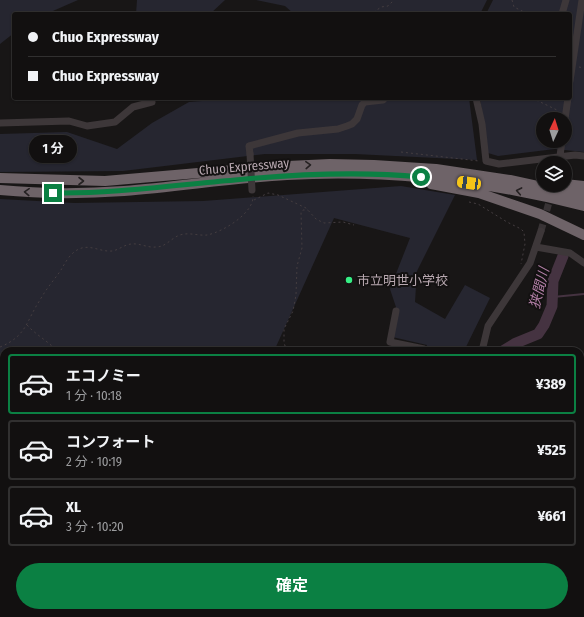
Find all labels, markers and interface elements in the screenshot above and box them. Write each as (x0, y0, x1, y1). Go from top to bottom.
text: Chuo Expressway (52, 28, 159, 46)
text: Chuo Expressway (52, 67, 159, 85)
north arrow (536, 112, 572, 148)
map controls (536, 112, 572, 192)
callout: 1 分 (29, 135, 77, 163)
text: 1 分 (42, 141, 64, 156)
street label: Chuo Expressway (198, 155, 290, 178)
button: layers (536, 156, 572, 192)
one-way arrow (305, 161, 311, 169)
route start (412, 168, 430, 186)
car (456, 175, 482, 191)
one-way arrow (78, 177, 84, 185)
route end (44, 184, 62, 202)
one-way arrow (516, 187, 522, 195)
one-way arrow (24, 188, 30, 196)
water label: 狭間川 (526, 264, 553, 311)
place label: 市立明世小学校 (357, 273, 448, 288)
marker: 市立明世小学校 (344, 275, 354, 285)
icon: car (18, 366, 54, 402)
text: エコノミー (66, 367, 141, 385)
text: ¥389 (536, 375, 566, 393)
text: 1 分 · 10:18 (66, 388, 122, 403)
icon: car (18, 432, 54, 468)
text: コンフォート (66, 433, 156, 451)
text: ¥525 (537, 441, 566, 459)
text: 2 分 · 10:19 (66, 454, 122, 469)
icon: car (18, 498, 54, 534)
text: XL (66, 498, 81, 516)
text: ¥661 (537, 507, 566, 525)
text: 3 分 · 10:20 (66, 519, 124, 534)
button: 確定 (16, 563, 568, 609)

